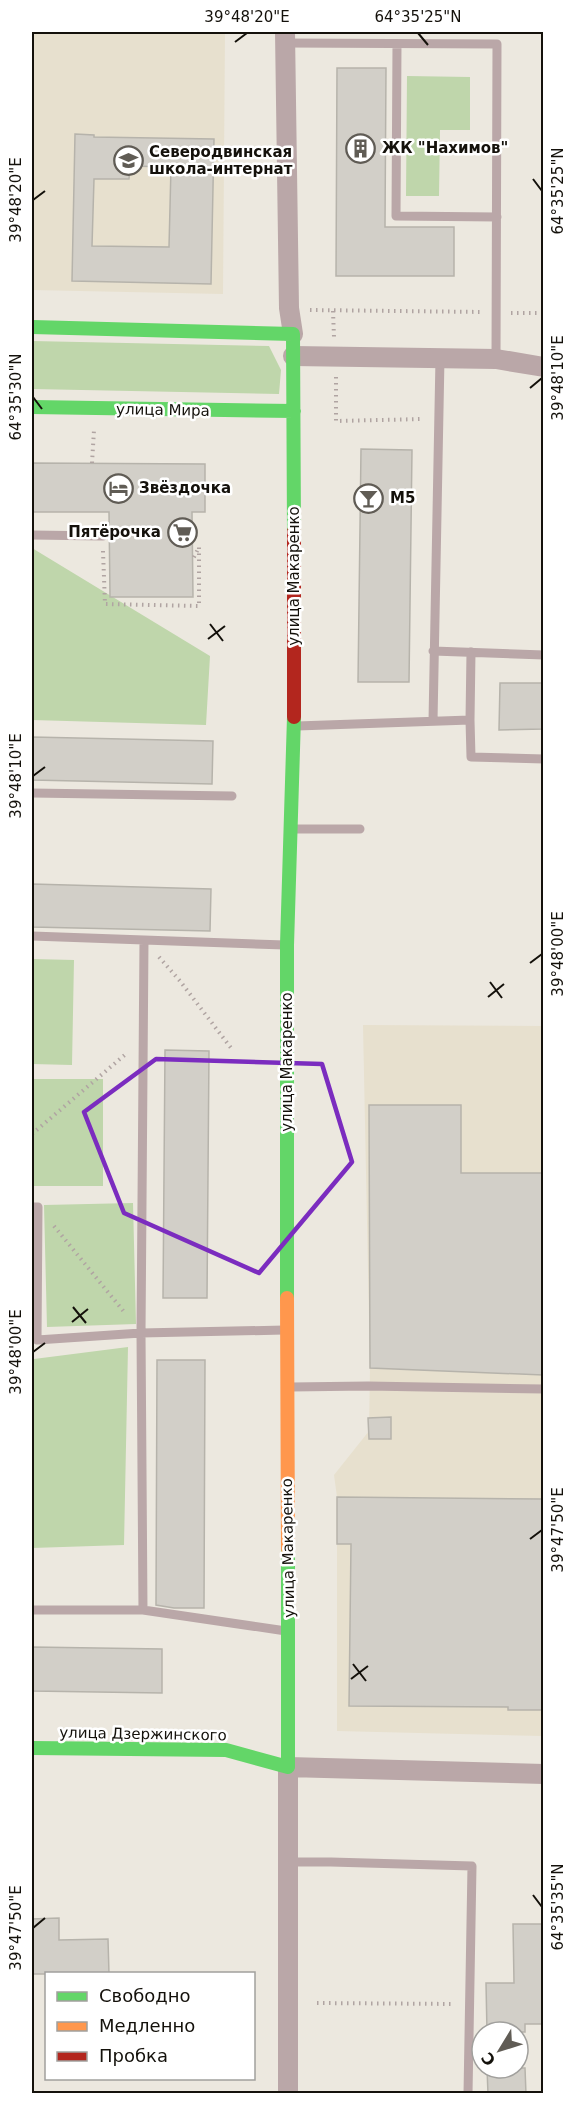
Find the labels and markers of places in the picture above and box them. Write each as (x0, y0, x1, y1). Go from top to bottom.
building icon: ЖК "Нахимов" (345, 132, 377, 164)
place label: ЖК "Нахимов" (382, 139, 508, 157)
place label: Северодвинская школа-интернат (149, 143, 293, 178)
school or university icon: Северодвинская школа-интернат (112, 145, 144, 177)
hotel icon: Звёздочка (102, 472, 134, 504)
place label: Звёздочка (139, 479, 231, 497)
bar icon: М5 (353, 482, 385, 514)
place label: М5 (390, 489, 415, 507)
supermarket icon: Пятёрочка (166, 516, 198, 548)
place label: Пятёрочка (68, 523, 161, 541)

